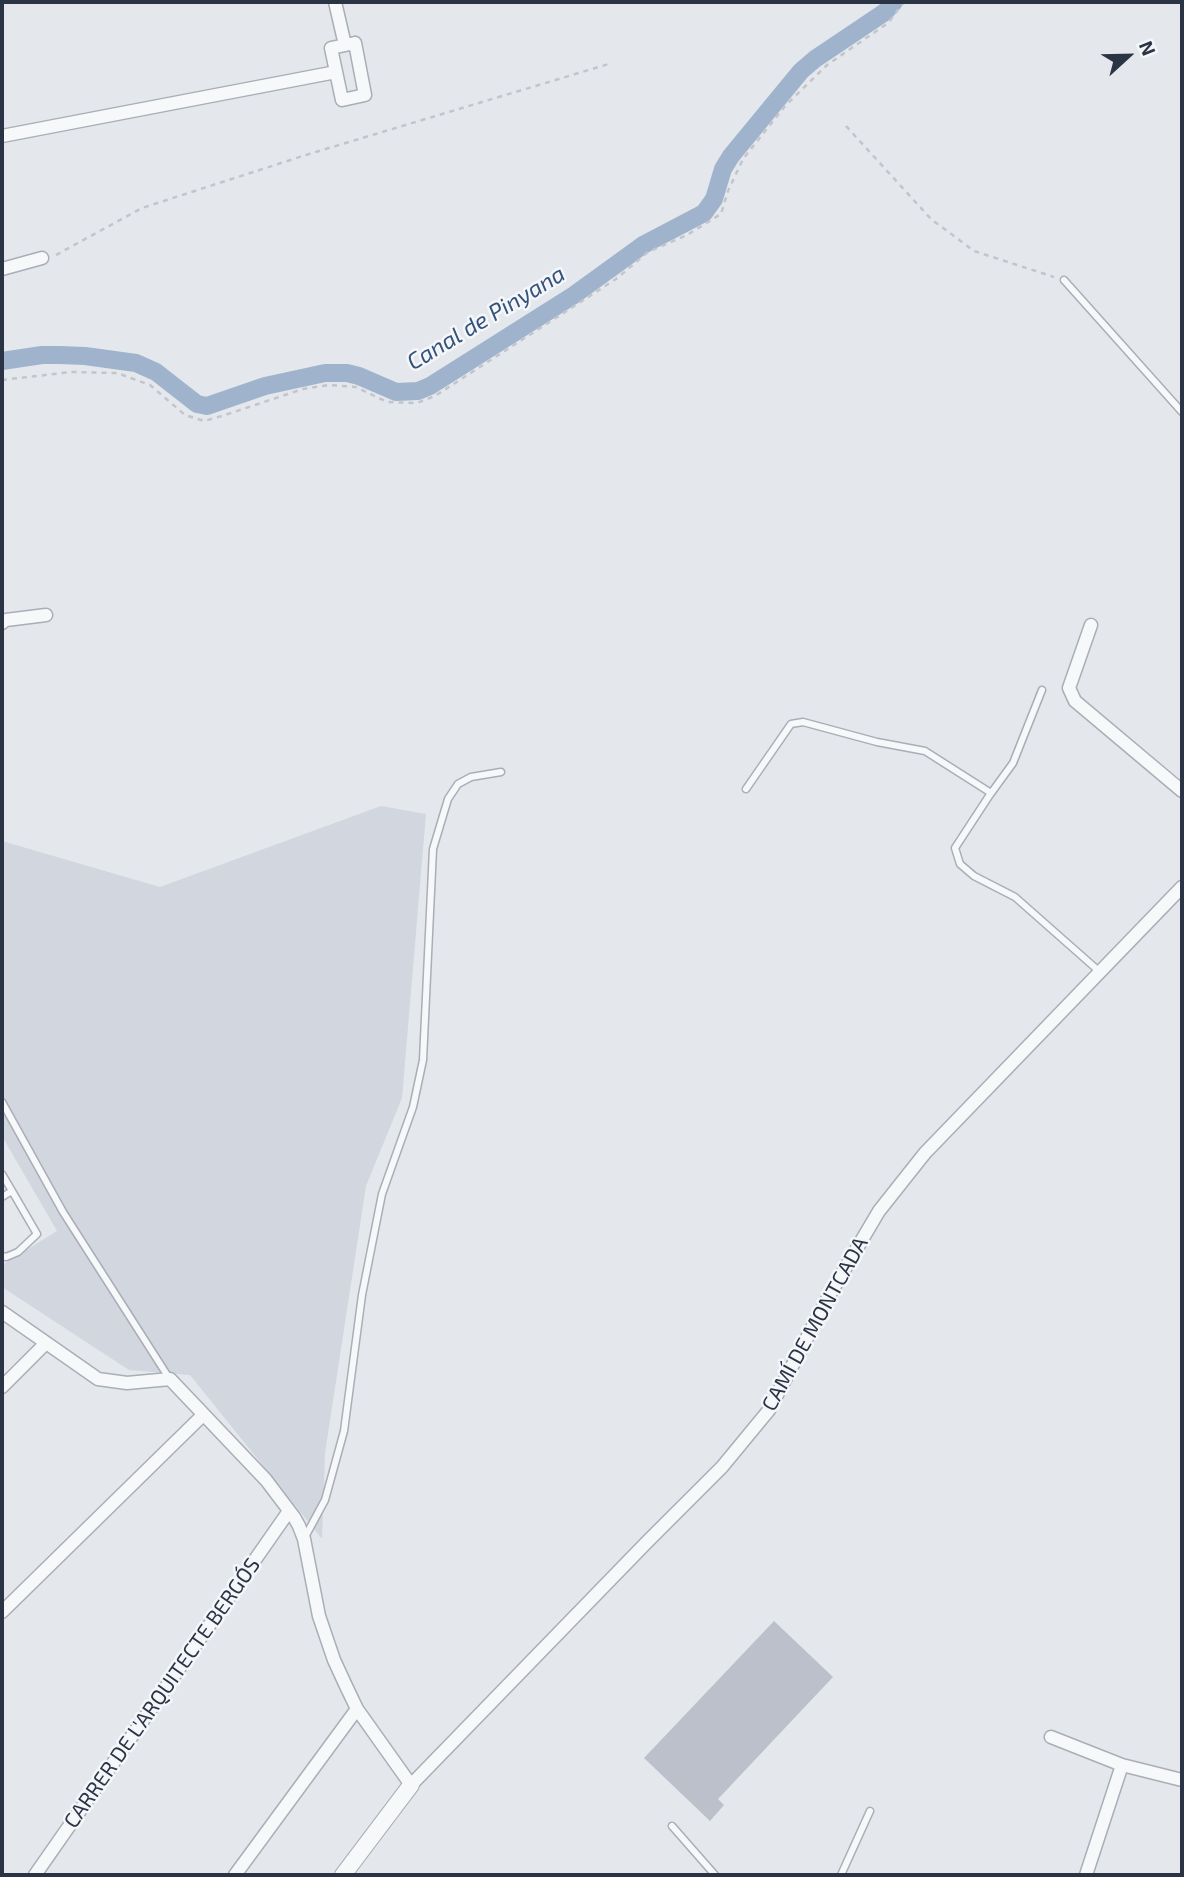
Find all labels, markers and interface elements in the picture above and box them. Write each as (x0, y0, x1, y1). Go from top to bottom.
north arrow (1093, 21, 1163, 91)
text: N (1135, 37, 1161, 59)
water label: Canal de Pinyana (402, 260, 570, 376)
street label: CAMÍ DE MONTCADA (757, 1233, 873, 1415)
street label: CARRER DE L'ARQUITECTE BERGÓS (59, 1553, 265, 1833)

